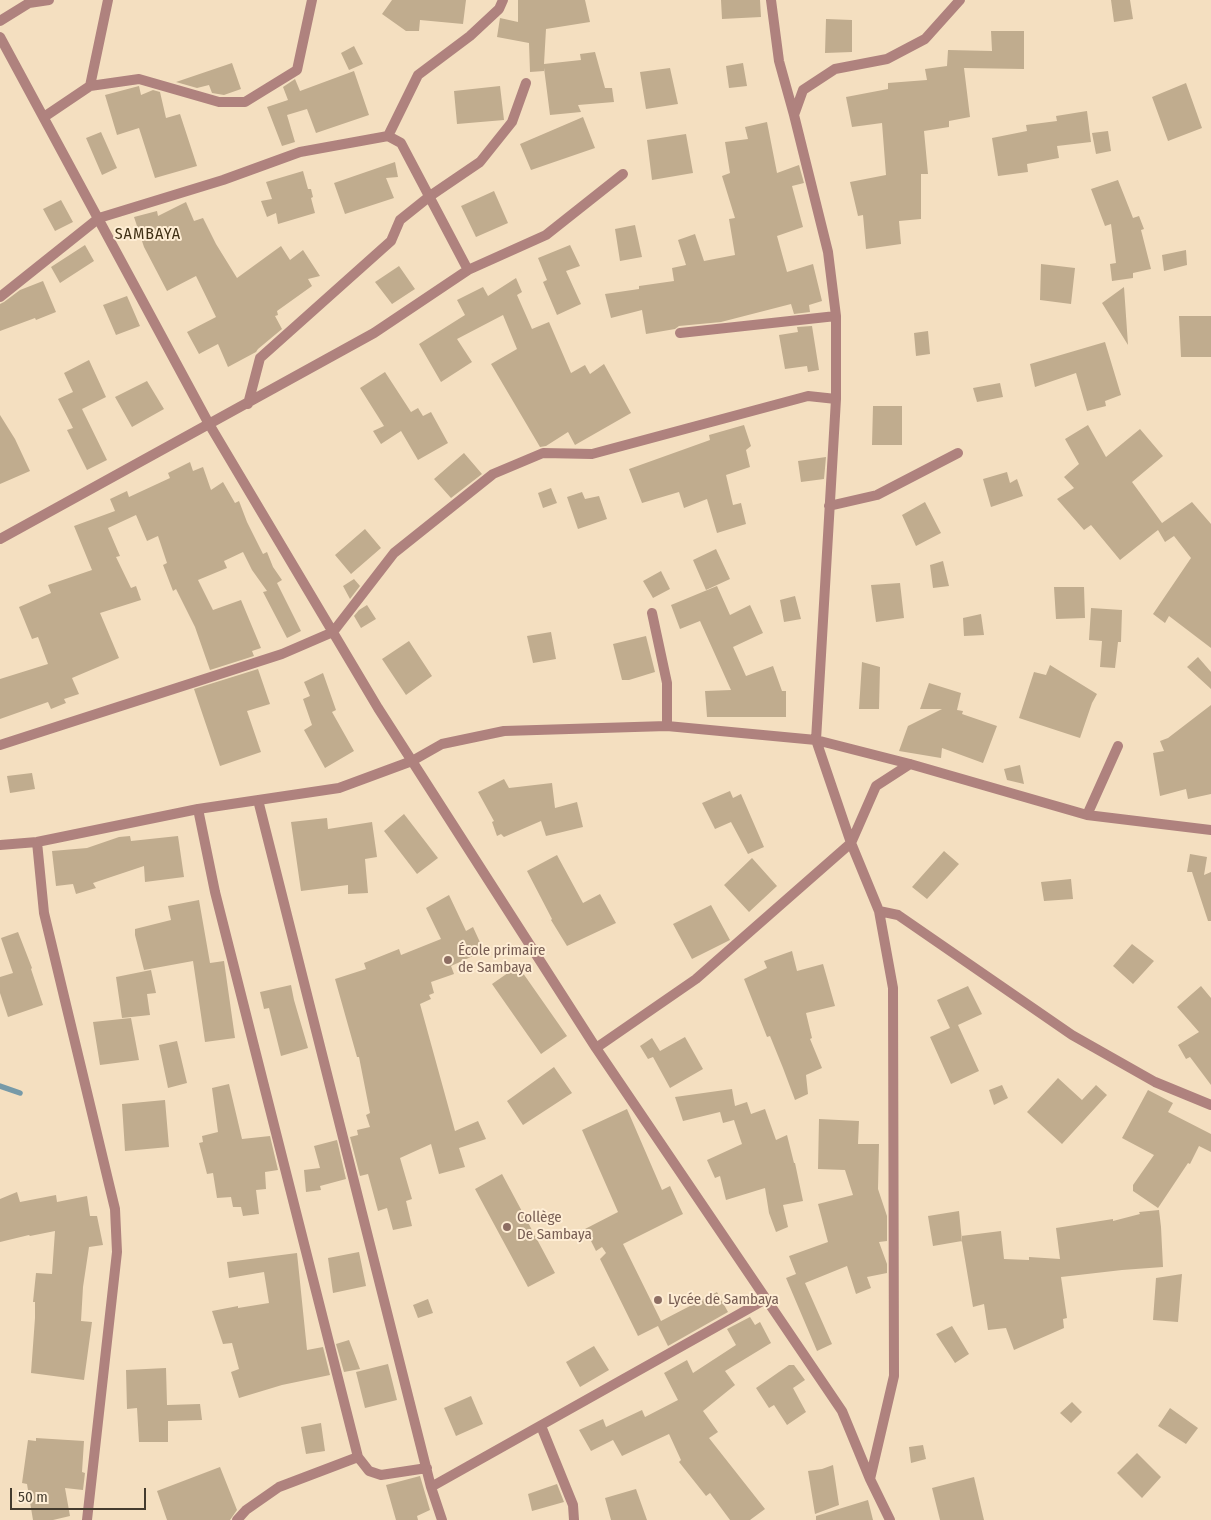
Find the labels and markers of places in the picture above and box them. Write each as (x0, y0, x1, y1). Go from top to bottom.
place label: École primaire de Sambaya (458, 942, 545, 977)
marker: École primaire de Sambaya (442, 954, 454, 966)
place label: Collège De Sambaya (517, 1209, 592, 1244)
marker: Collège De Sambaya (501, 1221, 513, 1233)
place label: Lycée de Sambaya (668, 1291, 779, 1309)
marker: Lycée de Sambaya (652, 1294, 664, 1306)

